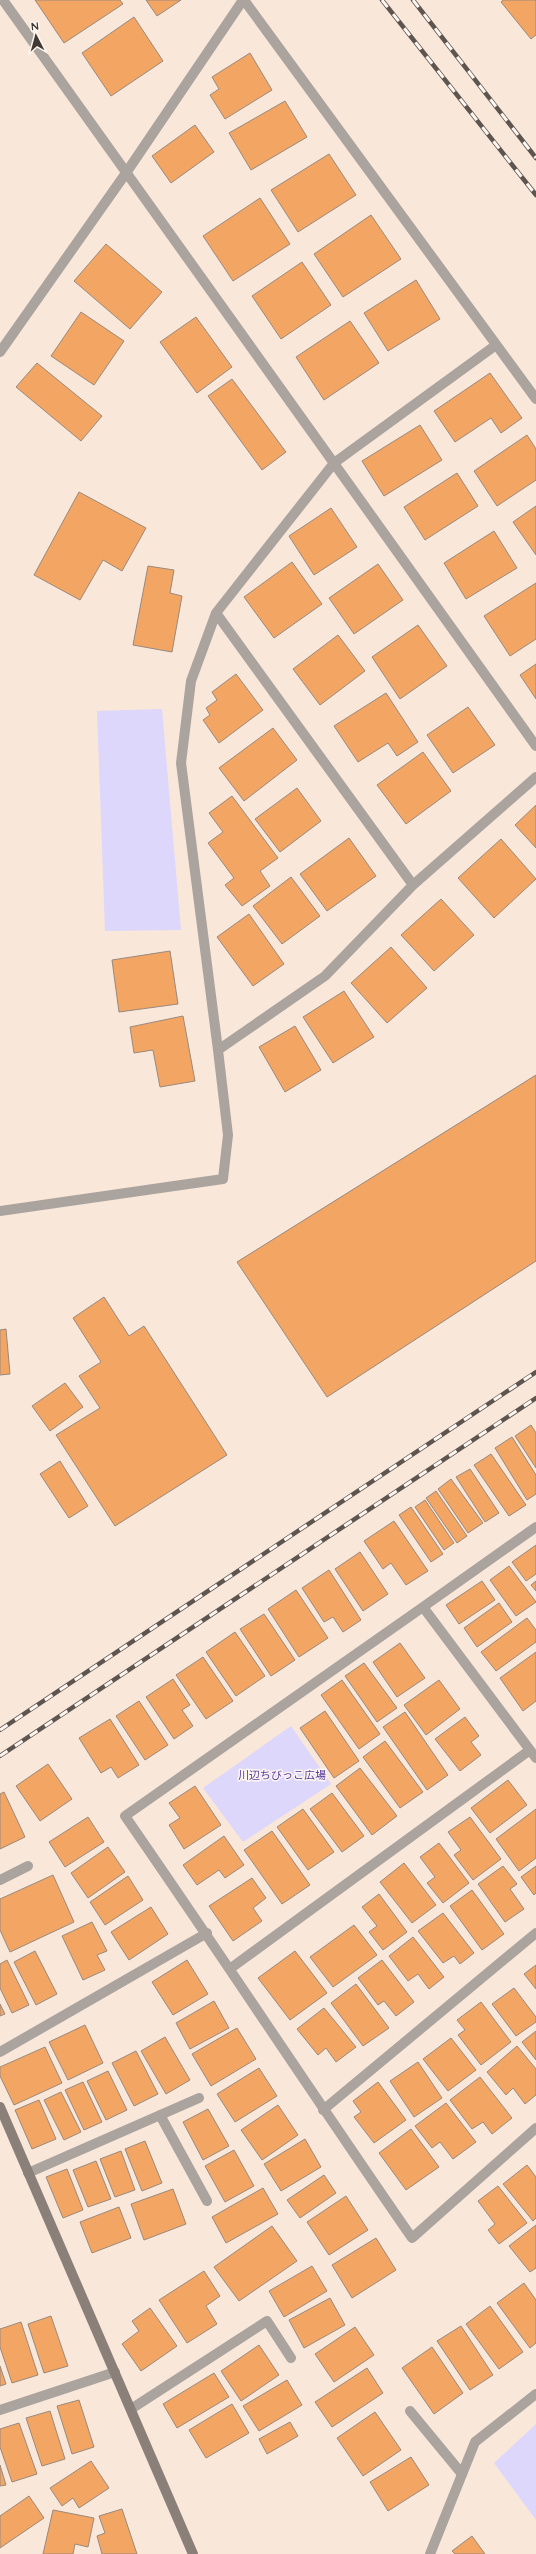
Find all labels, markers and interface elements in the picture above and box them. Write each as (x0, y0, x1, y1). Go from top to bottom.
north arrow (16, 16, 56, 56)
text: N (30, 19, 40, 33)
park label: 川辺ちびっこ広場 (238, 1768, 326, 1782)

